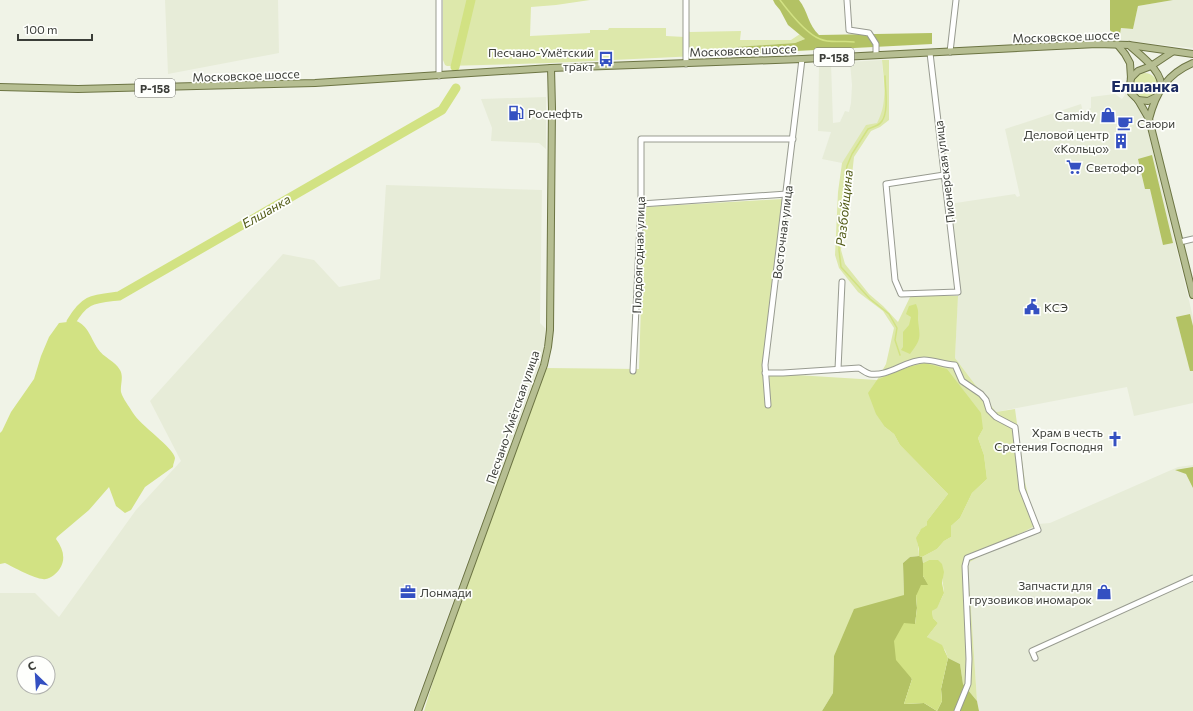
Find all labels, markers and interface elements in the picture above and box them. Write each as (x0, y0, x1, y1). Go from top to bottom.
scale bar (18, 16, 92, 42)
text: 100 m (24, 22, 58, 36)
street label: Московское шоссе (1012, 27, 1120, 45)
street label: Московское шоссе (689, 41, 797, 59)
place label: Песчано-Умётский тракт (488, 45, 594, 73)
road number: Р-158 (814, 48, 854, 66)
bus stop icon: Песчано-Умётский тракт (597, 50, 615, 68)
street label: Московское шоссе (192, 66, 300, 84)
district label: Елшанка (1111, 76, 1179, 95)
road number: Р-158 (135, 79, 175, 97)
fuel station icon: Роснефть (507, 104, 525, 122)
place label: Роснефть (528, 106, 583, 120)
shop icon: Camidy (1099, 106, 1117, 124)
place label: Camidy (1055, 108, 1096, 122)
cafe icon: Саюри (1116, 114, 1134, 132)
place label: Саюри (1137, 116, 1175, 130)
street label: Пионерская улица (931, 120, 957, 224)
place label: Деловой центр «Кольцо» (1024, 127, 1109, 155)
building icon: Деловой центр «Кольцо» (1112, 132, 1130, 150)
supermarket icon: Светофор (1065, 158, 1083, 176)
place label: Светофор (1086, 160, 1143, 174)
water label: Разбойщина (832, 169, 856, 247)
street label: Восточная улица (769, 184, 795, 280)
water label: Елшанка (239, 190, 294, 231)
street label: Плодоягодная улица (629, 196, 647, 314)
public building icon: КСЭ (1023, 298, 1041, 316)
place label: КСЭ (1044, 300, 1068, 314)
street label: Песчано-Умётская улица (483, 349, 541, 485)
place label: Храм в честь Сретения Господня (994, 425, 1103, 453)
church icon: Храм в честь Сретения Господня (1106, 430, 1124, 448)
place label: Запчасти для грузовиков иномарок (969, 578, 1093, 606)
office icon: Лонмади (399, 583, 417, 601)
shop icon: Запчасти для грузовиков иномарок (1095, 583, 1113, 601)
place label: Лонмади (420, 585, 472, 599)
north arrow (16, 655, 56, 695)
text: С (25, 658, 38, 673)

